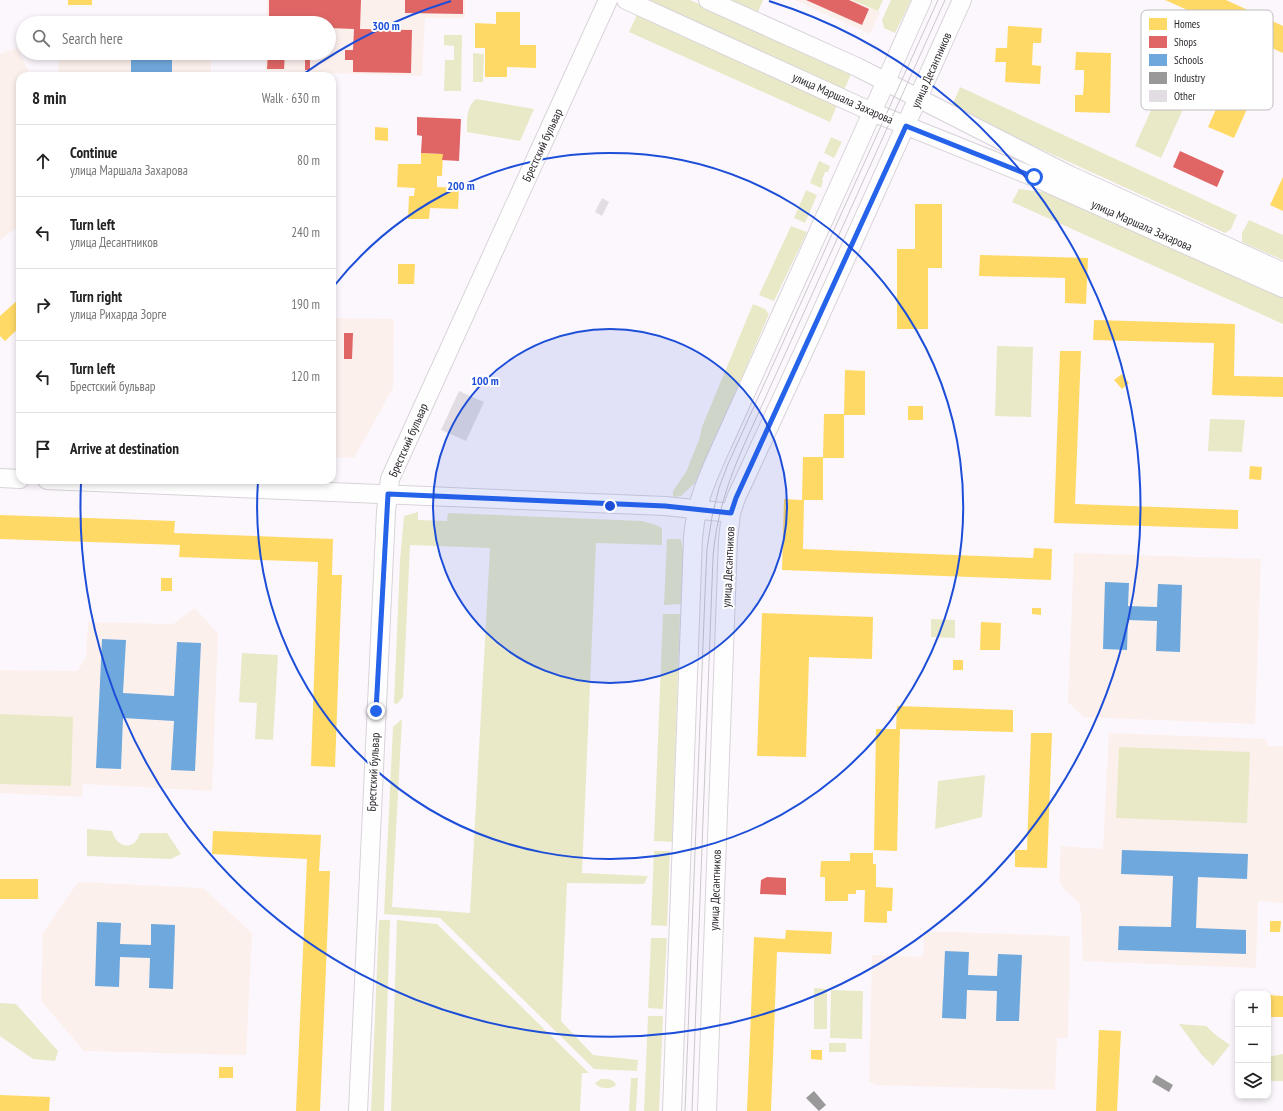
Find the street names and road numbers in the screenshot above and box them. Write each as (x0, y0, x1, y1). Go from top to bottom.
street label: улица Десантников (908, 30, 954, 110)
street label: улица Маршала Захарова (790, 69, 896, 127)
street label: Брестский бульвар (519, 106, 565, 184)
street label: улица Маршала Захарова (1089, 196, 1195, 254)
street label: Брестский бульвар (385, 401, 431, 479)
street label: улица Десантников (718, 526, 738, 608)
street label: Брестский бульвар (363, 732, 383, 812)
street label: улица Десантников (706, 849, 724, 931)

